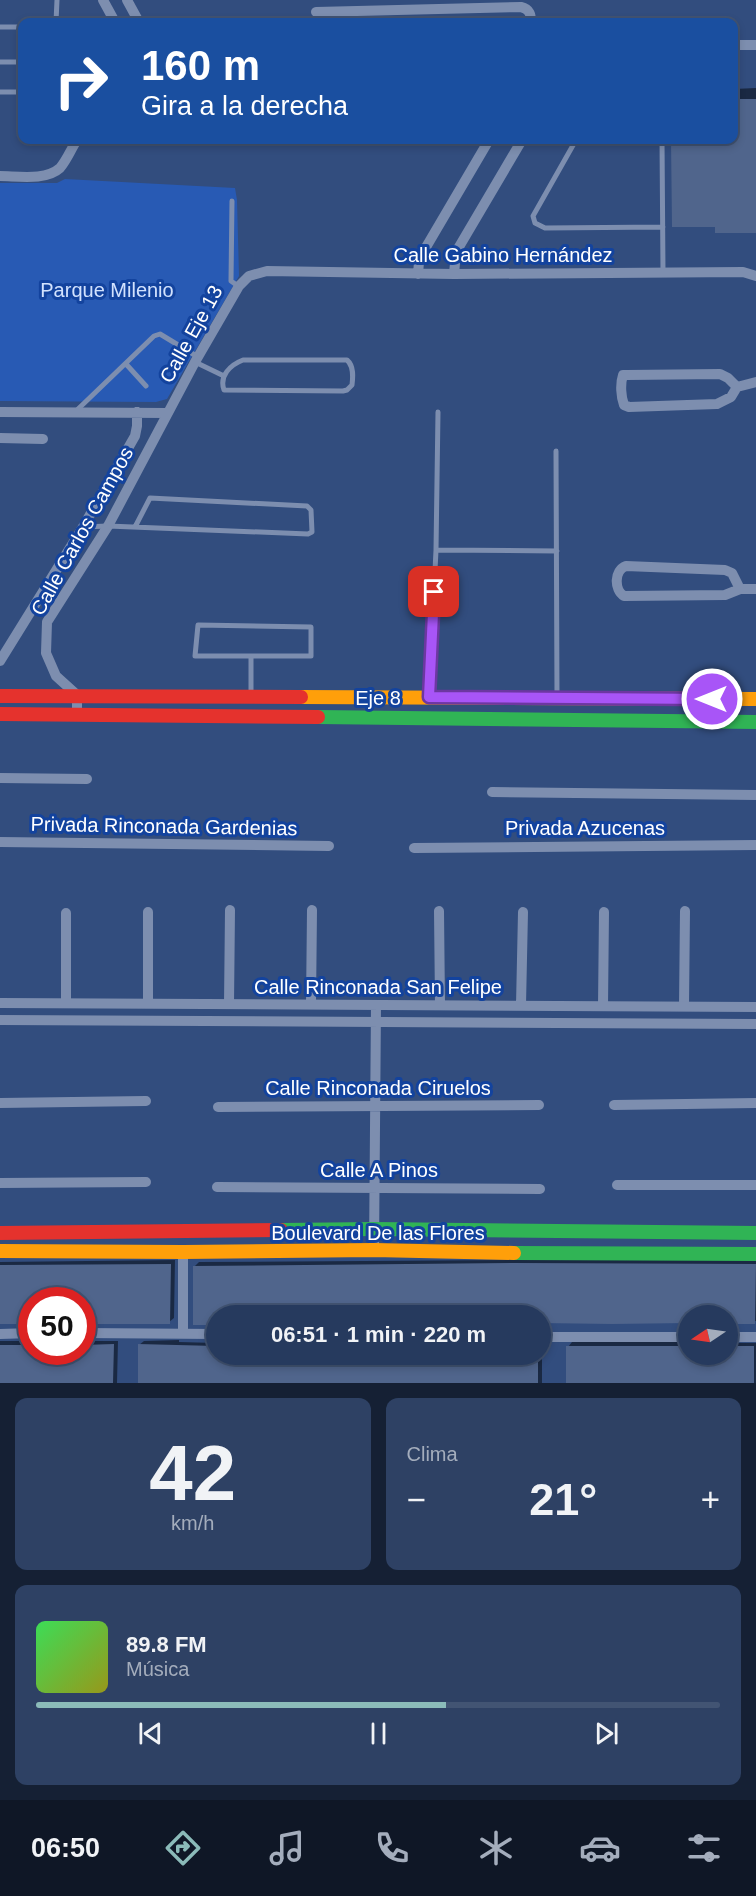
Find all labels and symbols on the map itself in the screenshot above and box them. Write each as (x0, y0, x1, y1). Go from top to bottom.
street label: Calle Gabino Hernández (393, 244, 613, 266)
park label: Parque Milenio (40, 279, 174, 301)
street label: Calle Eje 13 (155, 282, 227, 386)
street label: Calle Carlos Campos (27, 443, 137, 619)
pin (408, 566, 459, 617)
position arrow (680, 667, 744, 731)
street label: Eje 8 (355, 687, 401, 709)
street label: Privada Rinconada Gardenias (30, 813, 298, 839)
street label: Privada Azucenas (505, 817, 665, 839)
street label: Calle Rinconada San Felipe (254, 976, 502, 998)
street label: Calle Rinconada Ciruelos (265, 1077, 491, 1099)
street label: Calle A Pinos (320, 1159, 438, 1181)
street label: Boulevard De las Flores (271, 1222, 485, 1244)
speed limit sign: 50 (18, 1287, 96, 1365)
north arrow (678, 1305, 738, 1365)

